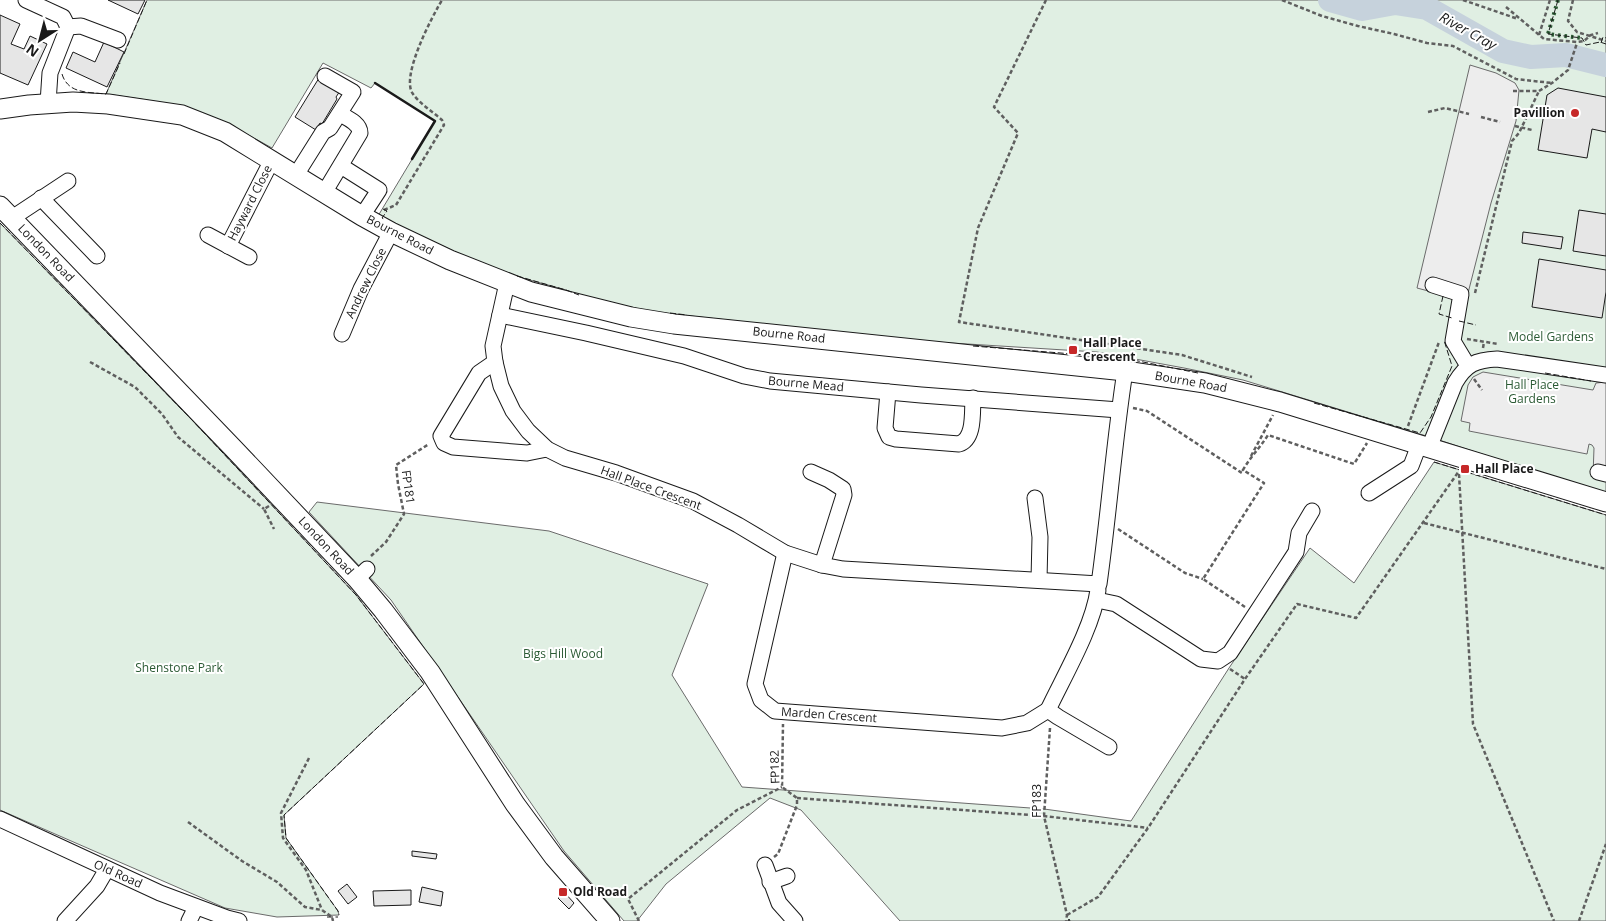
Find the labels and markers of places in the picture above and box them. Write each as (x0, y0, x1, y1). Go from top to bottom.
place label: Pavillion (1513, 104, 1565, 121)
marker: Pavillion (1569, 107, 1581, 119)
place label: Hall Place Crescent (1083, 334, 1142, 365)
marker: Hall Place Crescent (1067, 344, 1079, 356)
place label: Hall Place (1475, 460, 1534, 477)
marker: Hall Place (1459, 463, 1471, 475)
place label: Old Road (573, 883, 627, 900)
marker: Old Road (557, 886, 569, 898)

